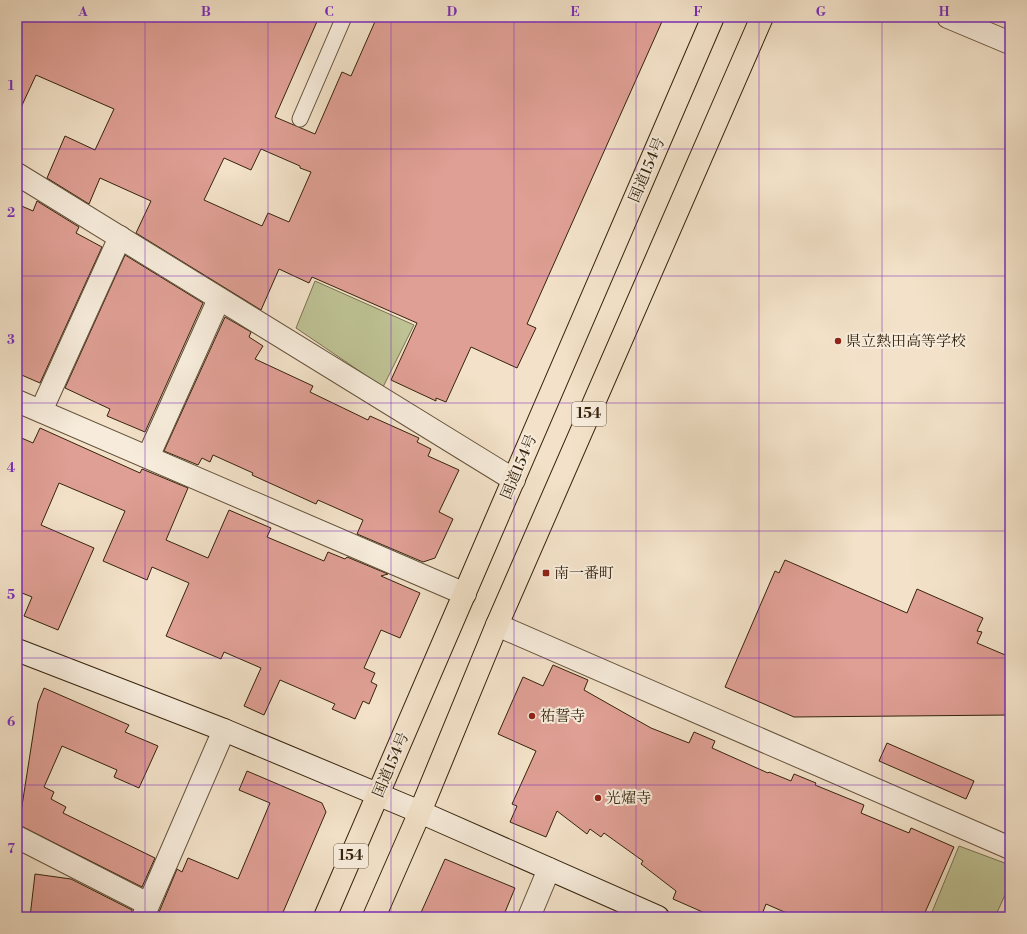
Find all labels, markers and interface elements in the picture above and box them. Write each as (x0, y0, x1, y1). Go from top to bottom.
text: A (77, 4, 88, 20)
text: B (201, 4, 211, 20)
text: C (324, 4, 334, 20)
text: D (447, 4, 457, 20)
text: E (570, 4, 580, 20)
text: F (693, 4, 703, 20)
text: G (816, 4, 827, 20)
text: H (939, 4, 950, 20)
text: 1 (8, 78, 15, 94)
street label: 国道154号 (625, 135, 669, 205)
text: 2 (7, 205, 15, 221)
text: 3 (7, 332, 15, 348)
place label: 県立熱田高等学校 (846, 332, 966, 351)
marker: 県立熱田高等学校 (833, 336, 843, 346)
road number: 154 (572, 402, 606, 426)
street label: 国道154号 (497, 432, 541, 502)
text: 4 (7, 460, 16, 476)
place label: 南一番町 (554, 564, 614, 583)
marker: 南一番町 (541, 568, 551, 578)
text: 5 (7, 587, 15, 603)
place label: 祐誓寺 (540, 707, 585, 726)
marker: 祐誓寺 (527, 711, 537, 721)
text: 6 (7, 714, 15, 730)
street label: 国道154号 (369, 730, 413, 800)
place label: 光燿寺 (606, 789, 651, 808)
marker: 光燿寺 (593, 793, 603, 803)
text: 7 (7, 841, 15, 857)
road number: 154 (334, 844, 368, 868)

